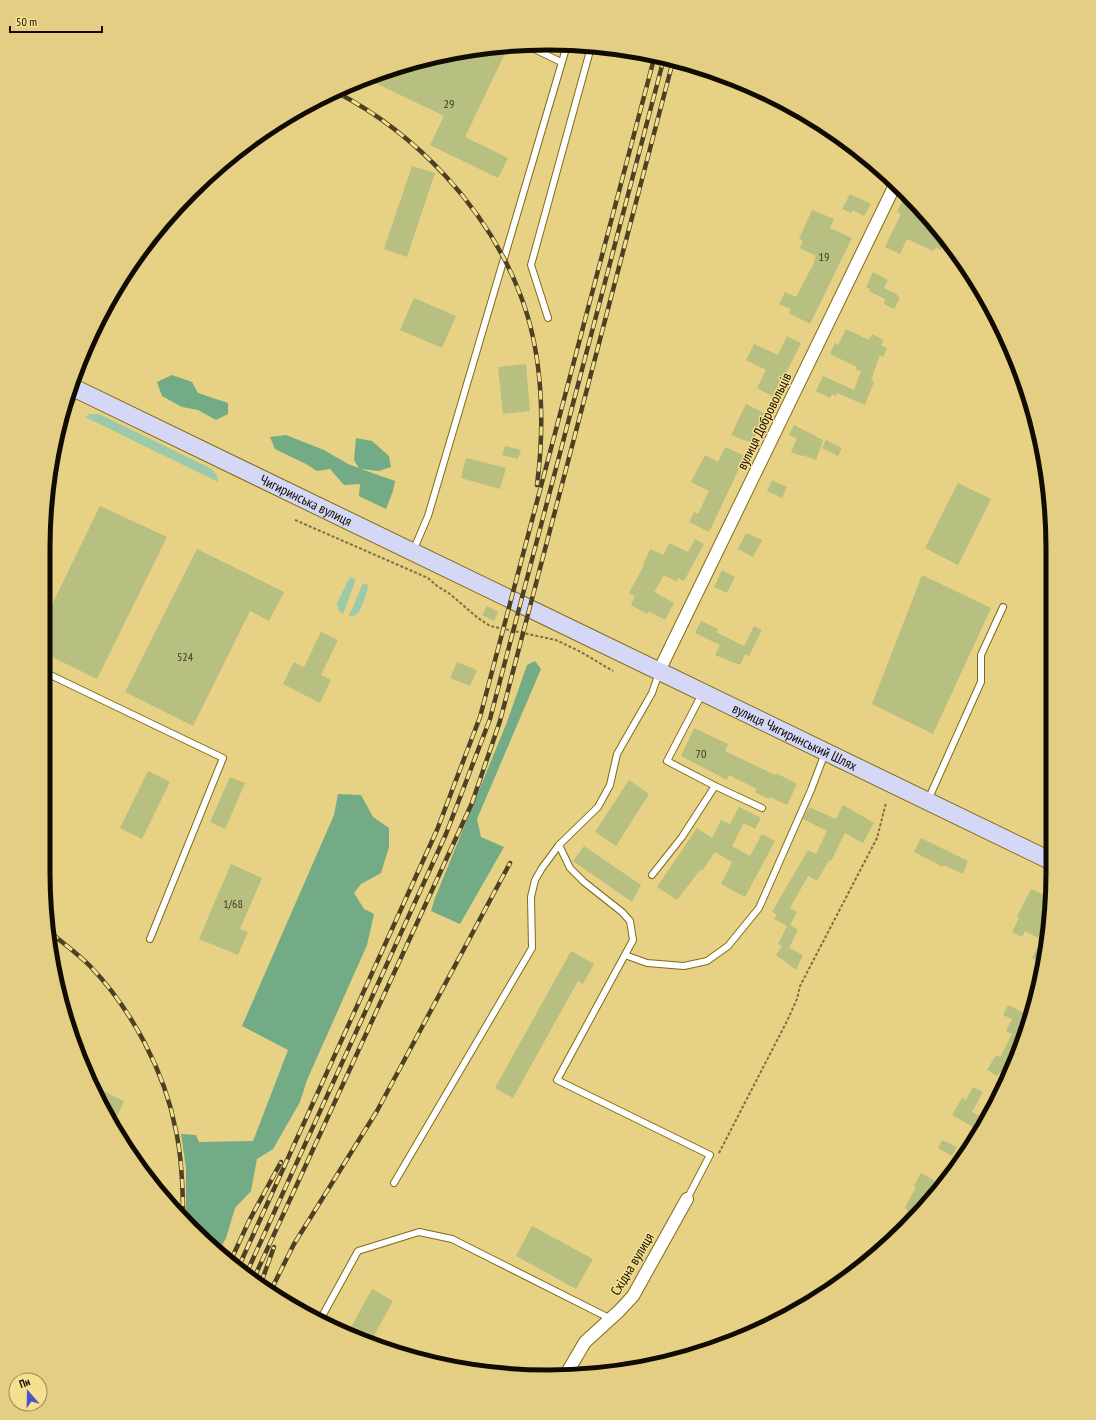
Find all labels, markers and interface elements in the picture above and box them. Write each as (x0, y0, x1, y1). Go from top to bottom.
scale bar (10, 8, 102, 34)
text: 50 m (16, 14, 37, 29)
house number: 29 (444, 96, 454, 111)
house number: 19 (819, 249, 829, 264)
street label: вулиця Добровольців (733, 369, 795, 473)
street label: Чигиринська вулиця (257, 470, 355, 530)
house number: 524 (177, 649, 194, 664)
street label: вулиця Чигиринський Шлях (729, 699, 860, 775)
house number: 70 (696, 746, 706, 761)
house number: 1/68 (223, 896, 243, 911)
street label: Східна вулиця (606, 1229, 658, 1299)
north arrow (8, 1372, 48, 1412)
text: Пн (17, 1374, 32, 1391)

